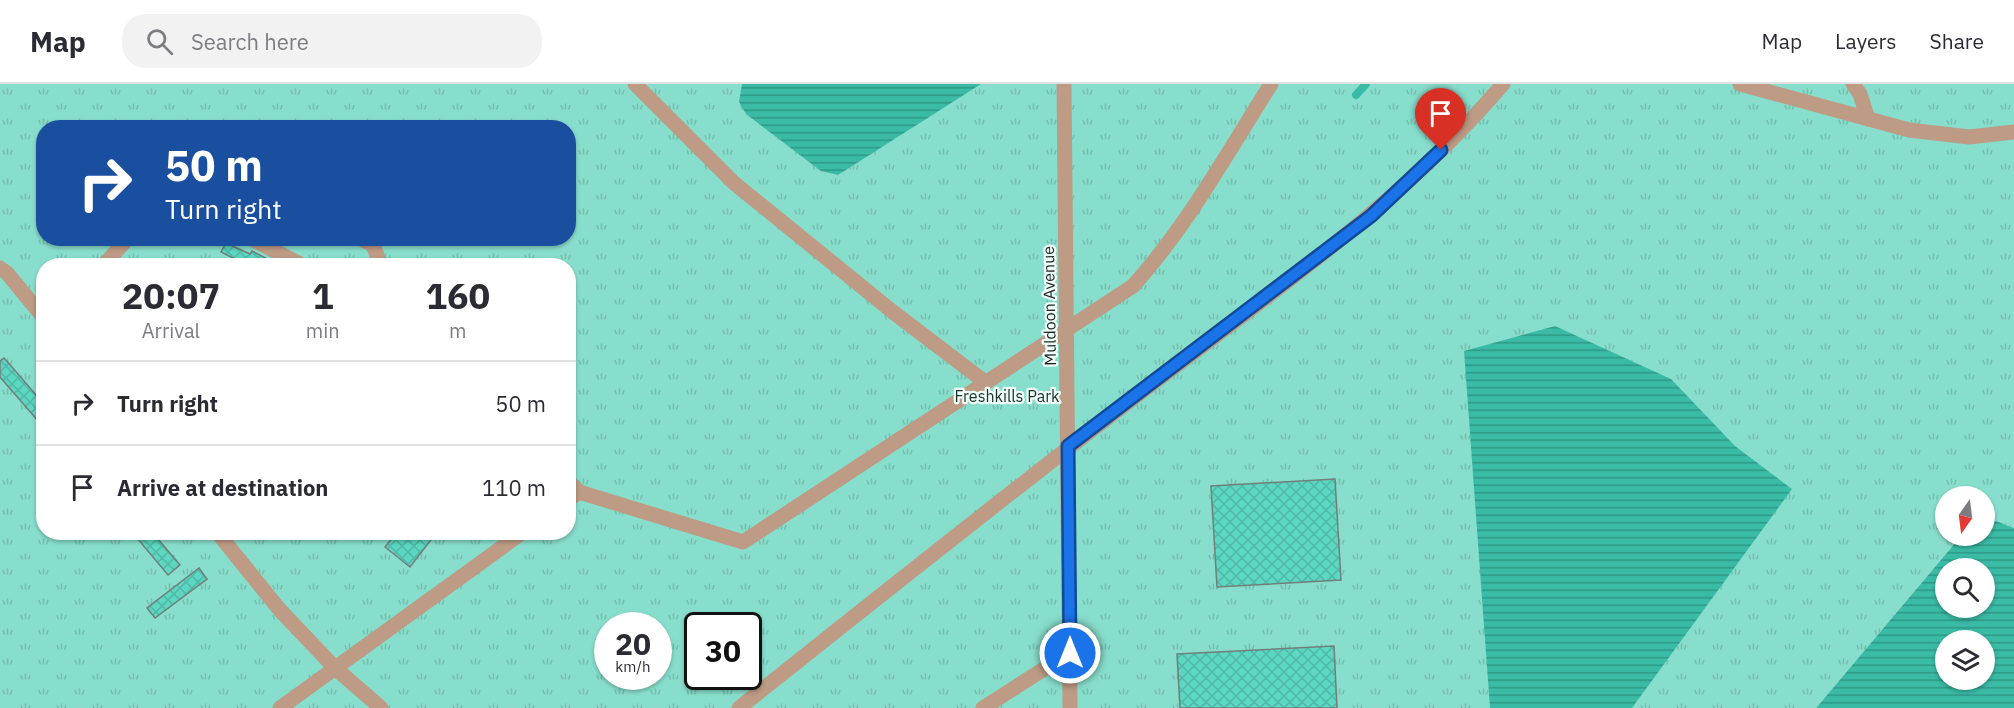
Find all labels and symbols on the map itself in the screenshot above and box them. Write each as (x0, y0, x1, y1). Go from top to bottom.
pin (1415, 88, 1466, 150)
street label: Muldoon Avenue (1038, 246, 1060, 366)
park label: Freshkills Park (954, 386, 1060, 406)
north arrow (1935, 486, 1995, 546)
speed limit sign: 30 (684, 612, 762, 690)
position arrow (1038, 621, 1102, 685)

